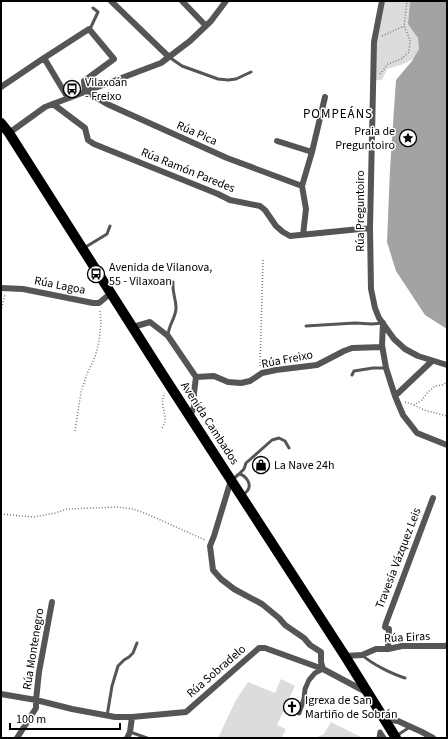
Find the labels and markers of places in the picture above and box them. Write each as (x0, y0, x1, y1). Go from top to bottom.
place label: Vilaxoán - Freixo (85, 74, 127, 105)
bus stop icon: Vilaxoán - Freixo (62, 79, 82, 99)
place label: Praia de Preguntoiro (335, 123, 395, 154)
place icon: Praia de Preguntoiro (398, 128, 418, 148)
place label: Avenida de Vilanova, 55 - Vilaxoan (109, 259, 212, 290)
bus stop icon: Avenida de Vilanova, 55 - Vilaxoan (86, 264, 106, 284)
shop icon: La Nave 24h (251, 455, 271, 475)
place label: La Nave 24h (274, 457, 334, 474)
place label: Igrexa de San Martiño de Sobrán (305, 692, 397, 723)
church icon: Igrexa de San Martiño de Sobrán (282, 697, 302, 717)

